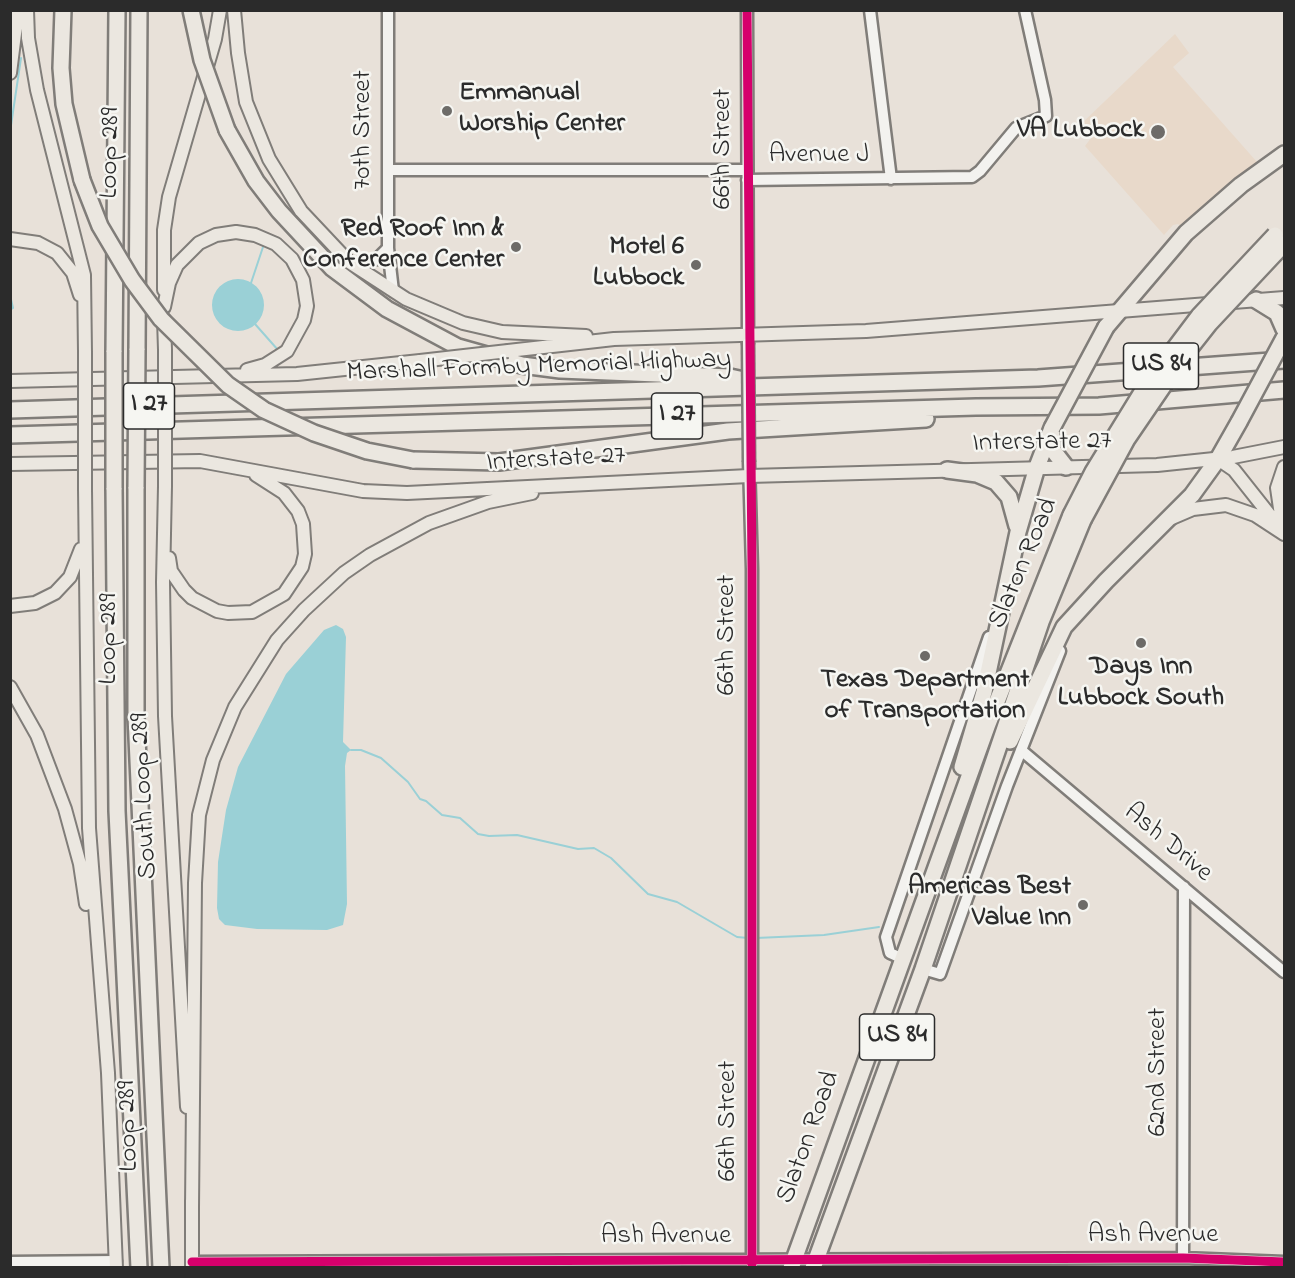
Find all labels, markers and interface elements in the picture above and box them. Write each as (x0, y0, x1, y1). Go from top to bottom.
street label: 70th Street (349, 70, 381, 190)
place label: Emmanual Worship Center (459, 79, 625, 142)
street label: 66th Street (709, 89, 741, 209)
marker: Emmanual Worship Center (440, 104, 454, 118)
street label: Loop 289 (95, 107, 129, 199)
place label: VA Lubbock (1017, 116, 1144, 148)
marker: VA Lubbock (1149, 123, 1167, 141)
street label: Avenue J (769, 141, 869, 173)
place label: Red Roof Inn & Conference Center (303, 215, 504, 278)
place label: Motel 6 Lubbock (593, 233, 684, 296)
marker: Red Roof Inn & Conference Center (509, 240, 523, 254)
marker: Motel 6 Lubbock (689, 258, 703, 272)
road number: US 84 (1124, 343, 1198, 389)
street label: Marshall Formby Memorial Highway (346, 345, 732, 391)
road number: I 27 (124, 383, 174, 429)
road number: I 27 (652, 393, 702, 439)
street label: Interstate 27 (972, 427, 1112, 461)
street label: Interstate 27 (486, 441, 626, 481)
street label: Slaton Road (983, 494, 1067, 634)
street label: 66th Street (713, 575, 745, 695)
street label: Loop 289 (95, 593, 127, 685)
marker: Days Inn Lubbock South (1134, 636, 1148, 650)
marker: Texas Department of Transportation (918, 649, 932, 663)
place label: Days Inn Lubbock South (1058, 653, 1224, 716)
place label: Texas Department of Transportation (821, 666, 1029, 729)
street label: South Loop 289 (125, 712, 167, 880)
street label: Ash Drive (1116, 797, 1218, 891)
place label: Americas Best Value Inn (908, 873, 1071, 936)
marker: Americas Best Value Inn (1076, 898, 1090, 912)
street label: 62nd Street (1144, 1008, 1176, 1136)
road number: US 84 (860, 1014, 934, 1060)
street label: 66th Street (714, 1061, 746, 1181)
street label: Slaton Road (771, 1067, 849, 1209)
street label: Loop 289 (112, 1080, 148, 1172)
street label: Ash Avenue (1088, 1221, 1218, 1253)
street label: Ash Avenue (601, 1222, 731, 1254)

